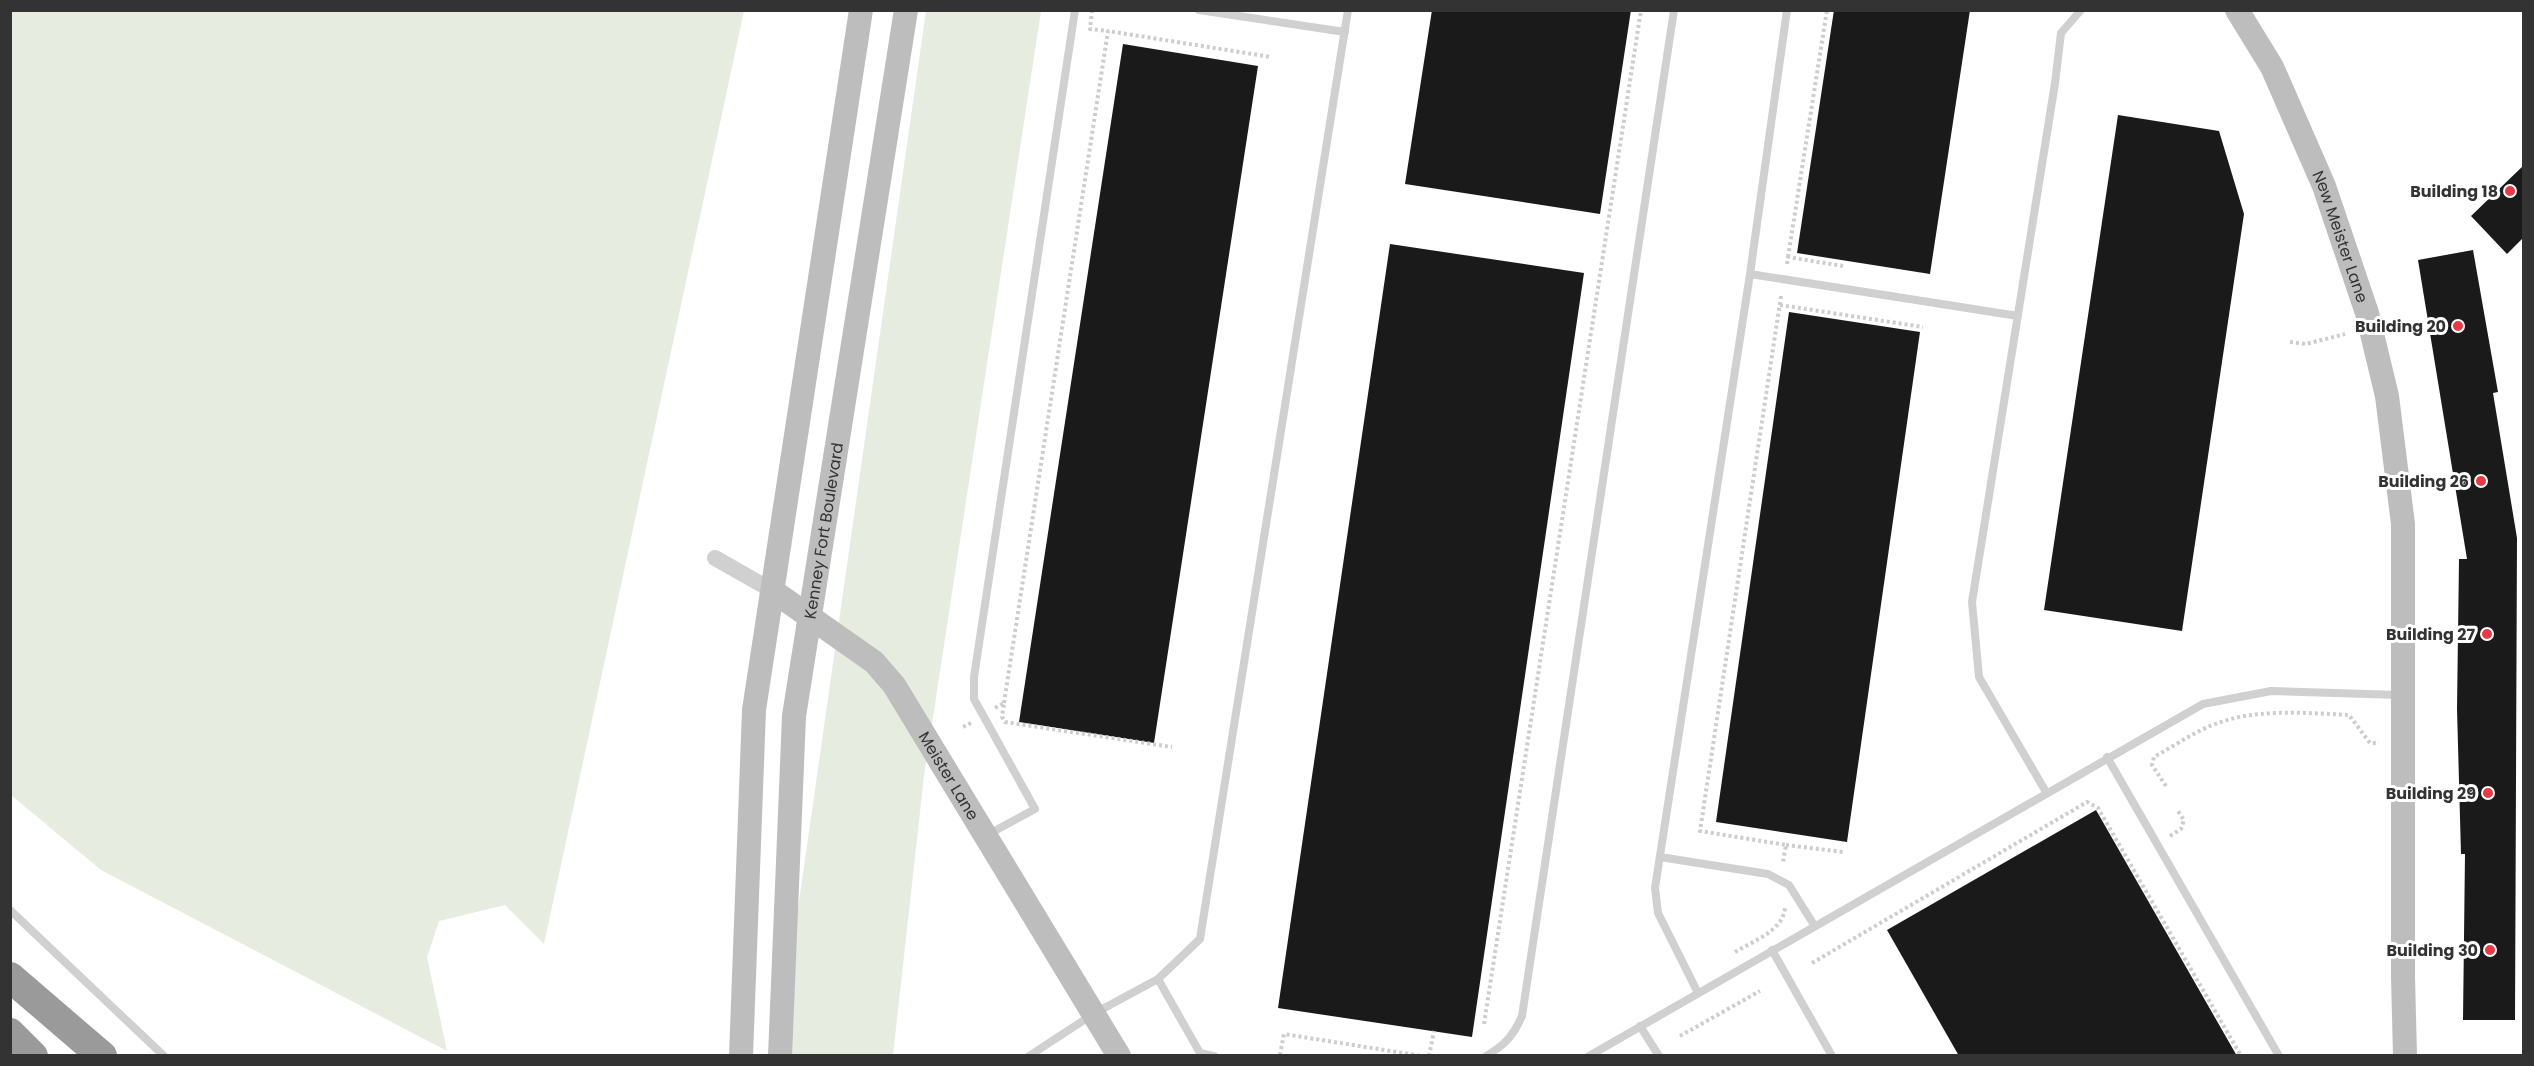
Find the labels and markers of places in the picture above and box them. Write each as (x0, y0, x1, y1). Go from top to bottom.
place label: Building 18 (2410, 180, 2498, 203)
marker: Building 18 (2503, 184, 2517, 198)
place label: Building 20 (2355, 315, 2446, 338)
marker: Building 20 (2451, 319, 2465, 333)
place label: Building 26 (2378, 470, 2469, 493)
marker: Building 26 (2474, 474, 2488, 488)
place label: Building 27 (2386, 623, 2475, 646)
marker: Building 27 (2480, 627, 2494, 641)
place label: Building 29 (2386, 782, 2476, 805)
marker: Building 29 (2481, 786, 2495, 800)
place label: Building 30 (2386, 939, 2478, 962)
marker: Building 30 (2483, 943, 2497, 957)

